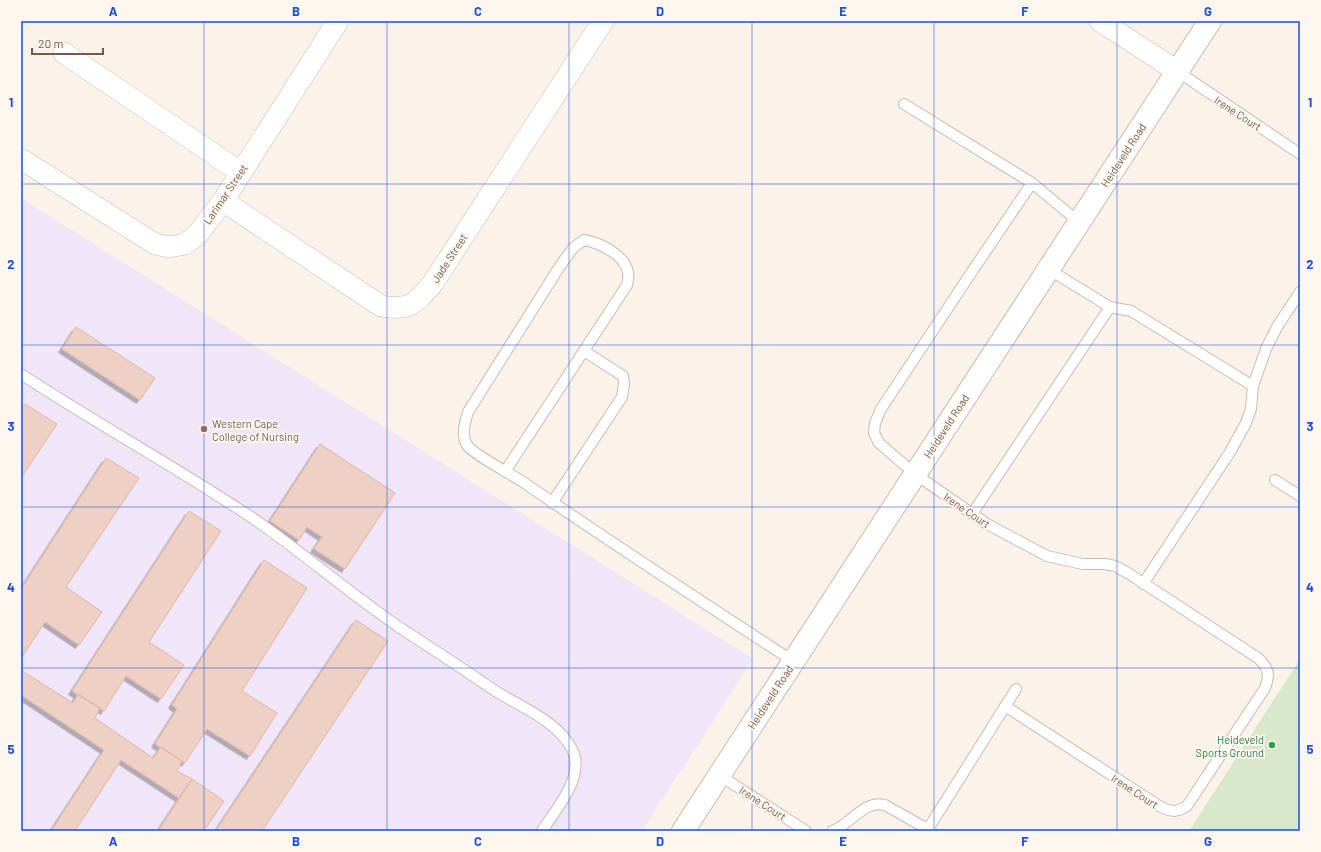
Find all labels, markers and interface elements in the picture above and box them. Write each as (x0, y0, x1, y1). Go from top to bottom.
text: A (109, 3, 118, 19)
text: B (292, 3, 300, 19)
text: C (474, 3, 482, 19)
text: D (656, 3, 664, 19)
text: E (839, 3, 847, 19)
text: F (1021, 3, 1029, 19)
text: G (1204, 3, 1212, 19)
scale bar (32, 30, 103, 56)
text: 20 m (38, 36, 64, 50)
street label: Irene Court (1212, 93, 1264, 133)
text: 1 (9, 94, 13, 110)
text: 1 (1308, 94, 1312, 110)
street label: Heideveld Road (1098, 121, 1148, 189)
street label: Larimar Street (200, 161, 250, 227)
street label: Jade Street (428, 231, 470, 285)
text: 2 (7, 256, 15, 272)
text: 2 (1306, 256, 1314, 272)
street label: Heideveld Road (921, 392, 971, 460)
place label: Western Cape College of Nursing (212, 417, 299, 443)
text: 3 (7, 418, 15, 434)
text: 3 (1306, 418, 1314, 434)
marker: Western Cape College of Nursing (199, 424, 209, 434)
street label: Irene Court (941, 490, 993, 530)
text: 4 (7, 579, 15, 595)
text: 4 (1306, 579, 1314, 595)
street label: Heideveld Road (745, 663, 795, 731)
place label: Heideveld Sports Ground (1195, 733, 1264, 759)
marker: Heideveld Sports Ground (1267, 740, 1277, 750)
text: 5 (7, 741, 15, 757)
text: 5 (1306, 741, 1314, 757)
street label: Irene Court (1109, 771, 1161, 811)
street label: Irene Court (737, 783, 789, 823)
text: A (109, 833, 118, 849)
text: B (292, 833, 300, 849)
text: C (474, 833, 482, 849)
text: D (656, 833, 664, 849)
text: E (839, 833, 847, 849)
text: F (1021, 833, 1029, 849)
text: G (1204, 833, 1212, 849)

